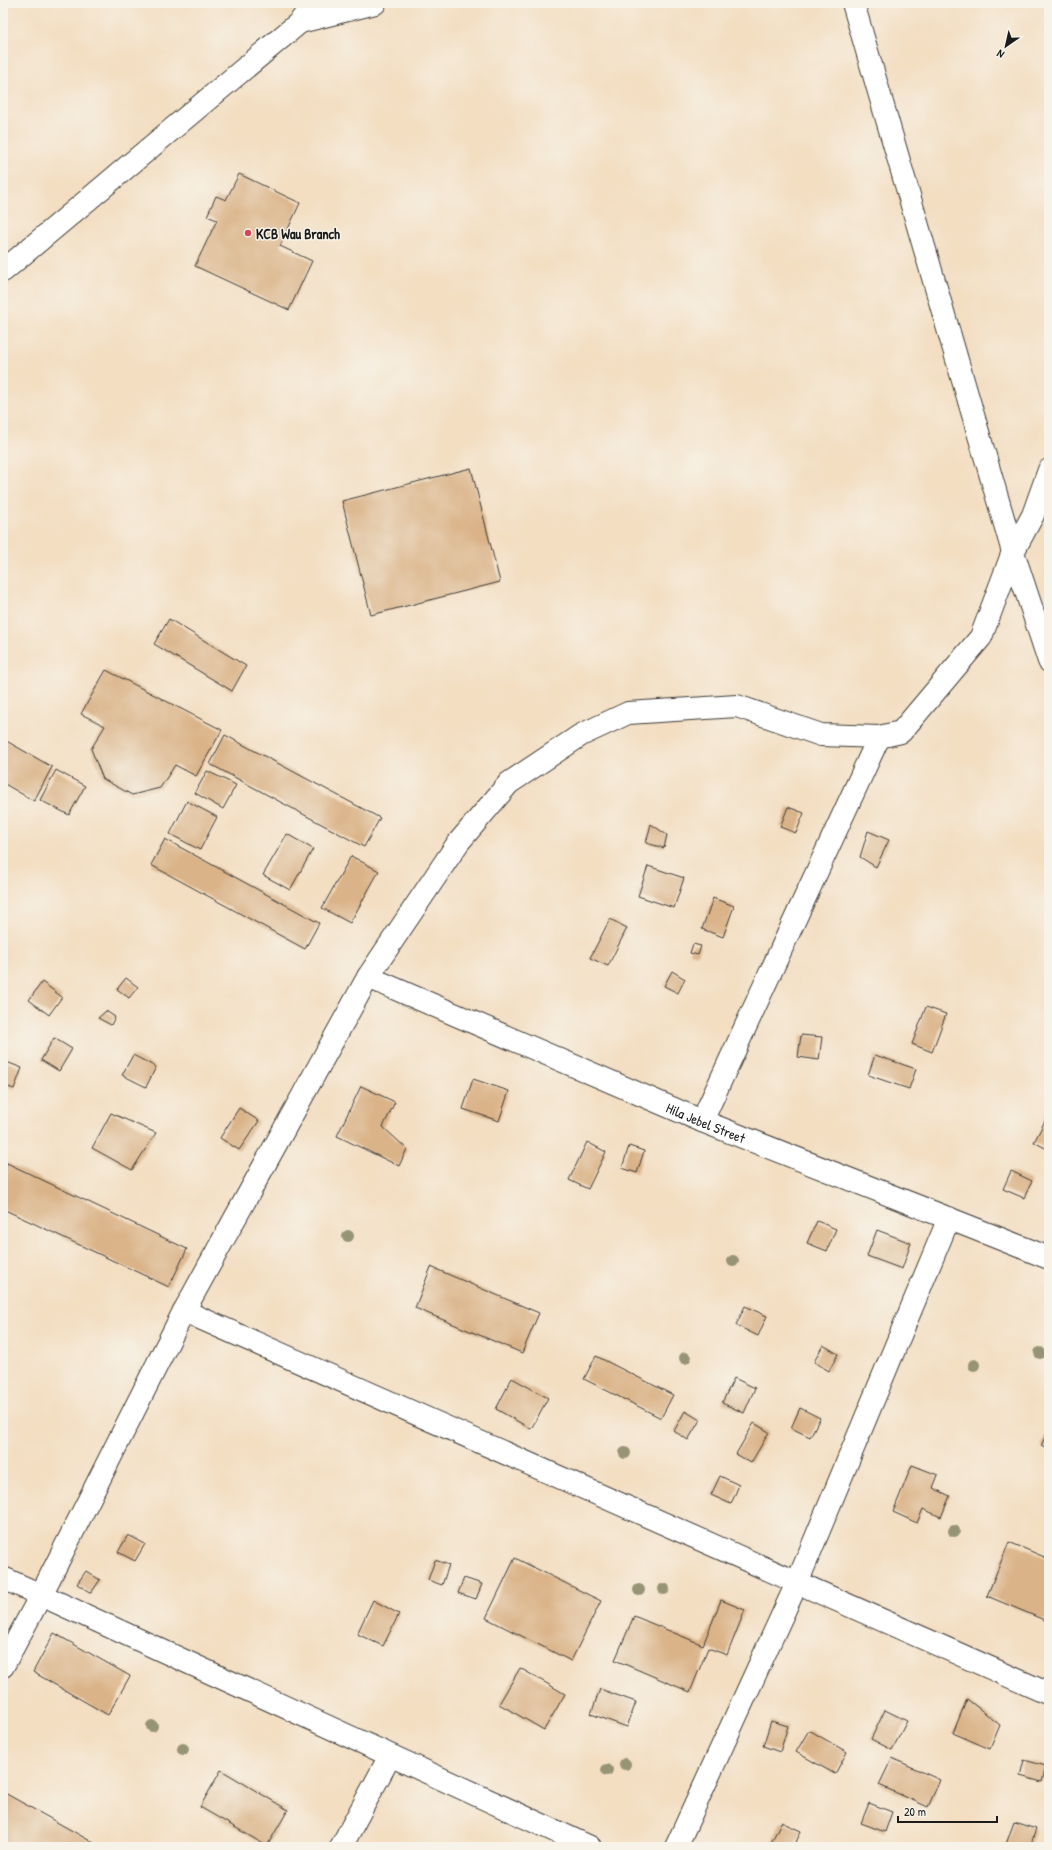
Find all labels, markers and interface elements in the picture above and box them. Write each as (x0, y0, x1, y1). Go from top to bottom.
north arrow (986, 26, 1026, 66)
text: N (994, 47, 1007, 62)
place label: KCB Wau Branch (256, 224, 340, 243)
marker: KCB Wau Branch (243, 228, 253, 238)
street label: Hila Jebel Street (664, 1097, 749, 1147)
scale bar (898, 1798, 997, 1824)
text: 20 m (904, 1803, 926, 1820)

